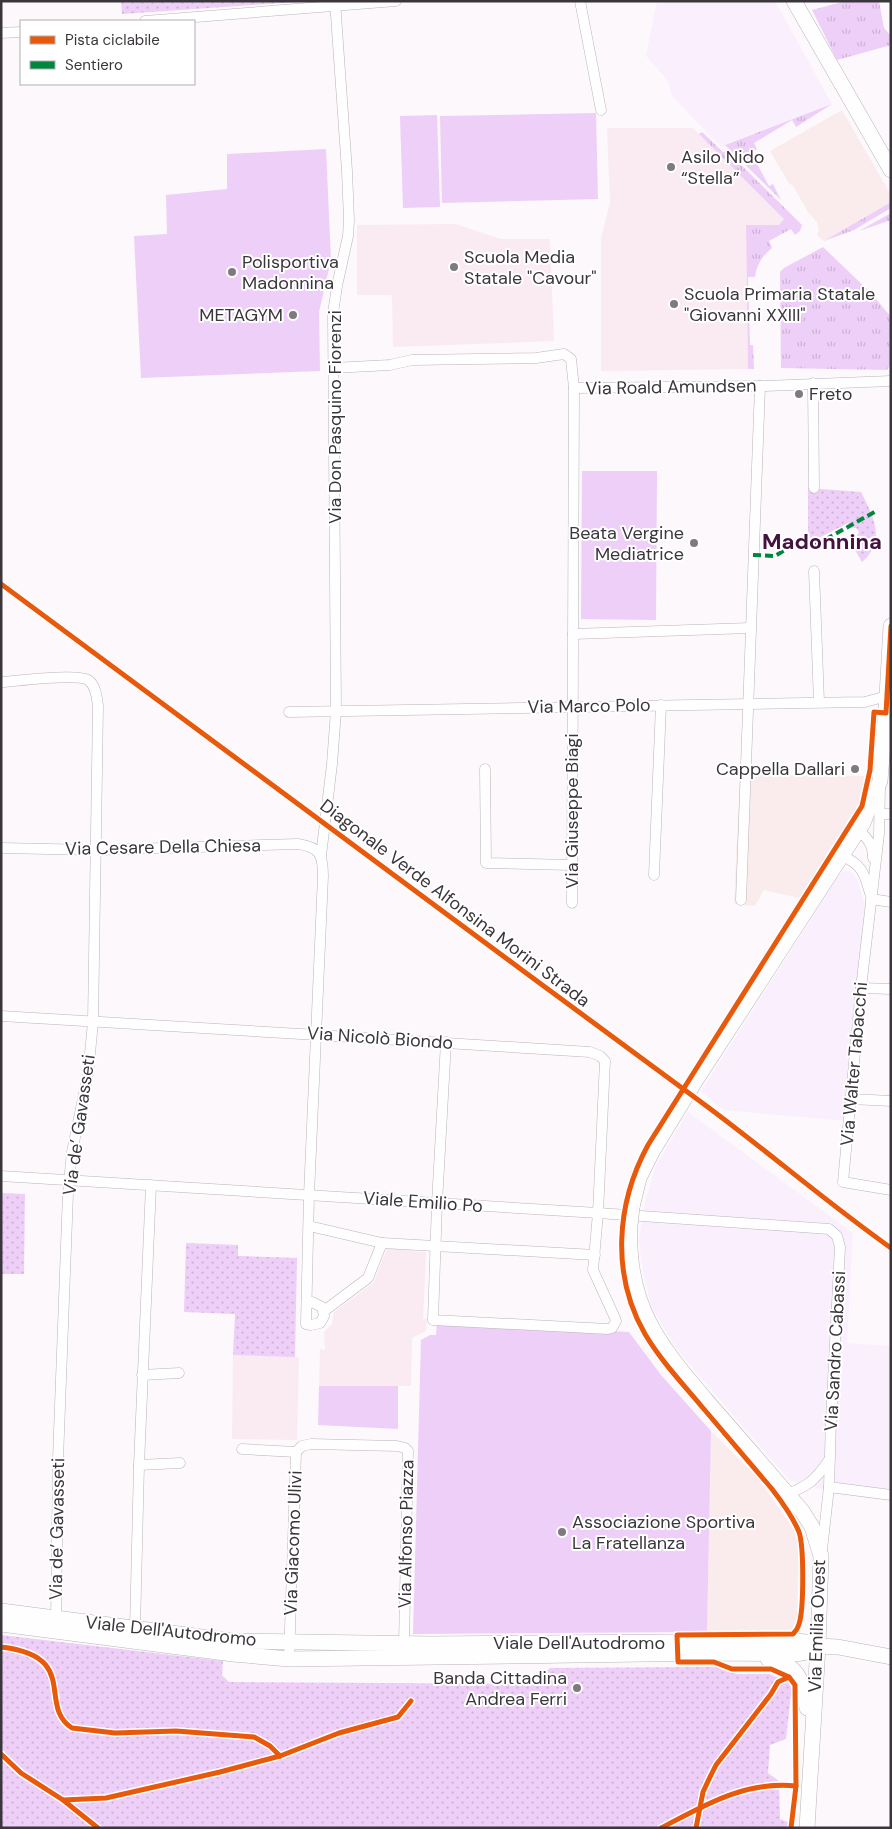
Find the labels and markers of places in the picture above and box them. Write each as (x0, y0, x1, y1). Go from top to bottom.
place label: Asilo Nido “Stella” (681, 145, 765, 190)
marker: Asilo Nido “Stella” (665, 161, 677, 173)
place label: Scuola Media Statale "Cavour" (464, 245, 596, 290)
place label: Polisportiva Madonnina (242, 250, 339, 295)
marker: Scuola Media Statale "Cavour" (448, 261, 460, 273)
marker: Polisportiva Madonnina (226, 266, 238, 278)
place label: Scuola Primaria Statale "Giovanni XXIII" (684, 282, 875, 327)
marker: Scuola Primaria Statale "Giovanni XXIII" (668, 298, 680, 310)
place label: METAGYM (199, 303, 283, 327)
marker: METAGYM (287, 309, 299, 321)
place label: Freto (809, 382, 852, 406)
marker: Freto (793, 388, 805, 400)
place label: Beata Vergine Mediatrice (569, 521, 684, 566)
marker: Beata Vergine Mediatrice (688, 537, 700, 549)
place label: Cappella Dallari (716, 757, 845, 781)
marker: Cappella Dallari (849, 763, 861, 775)
place label: Associazione Sportiva La Fratellanza (572, 1510, 755, 1555)
marker: Associazione Sportiva La Fratellanza (556, 1526, 568, 1538)
place label: Banda Cittadina Andrea Ferri (433, 1666, 567, 1711)
marker: Banda Cittadina Andrea Ferri (571, 1682, 583, 1694)

